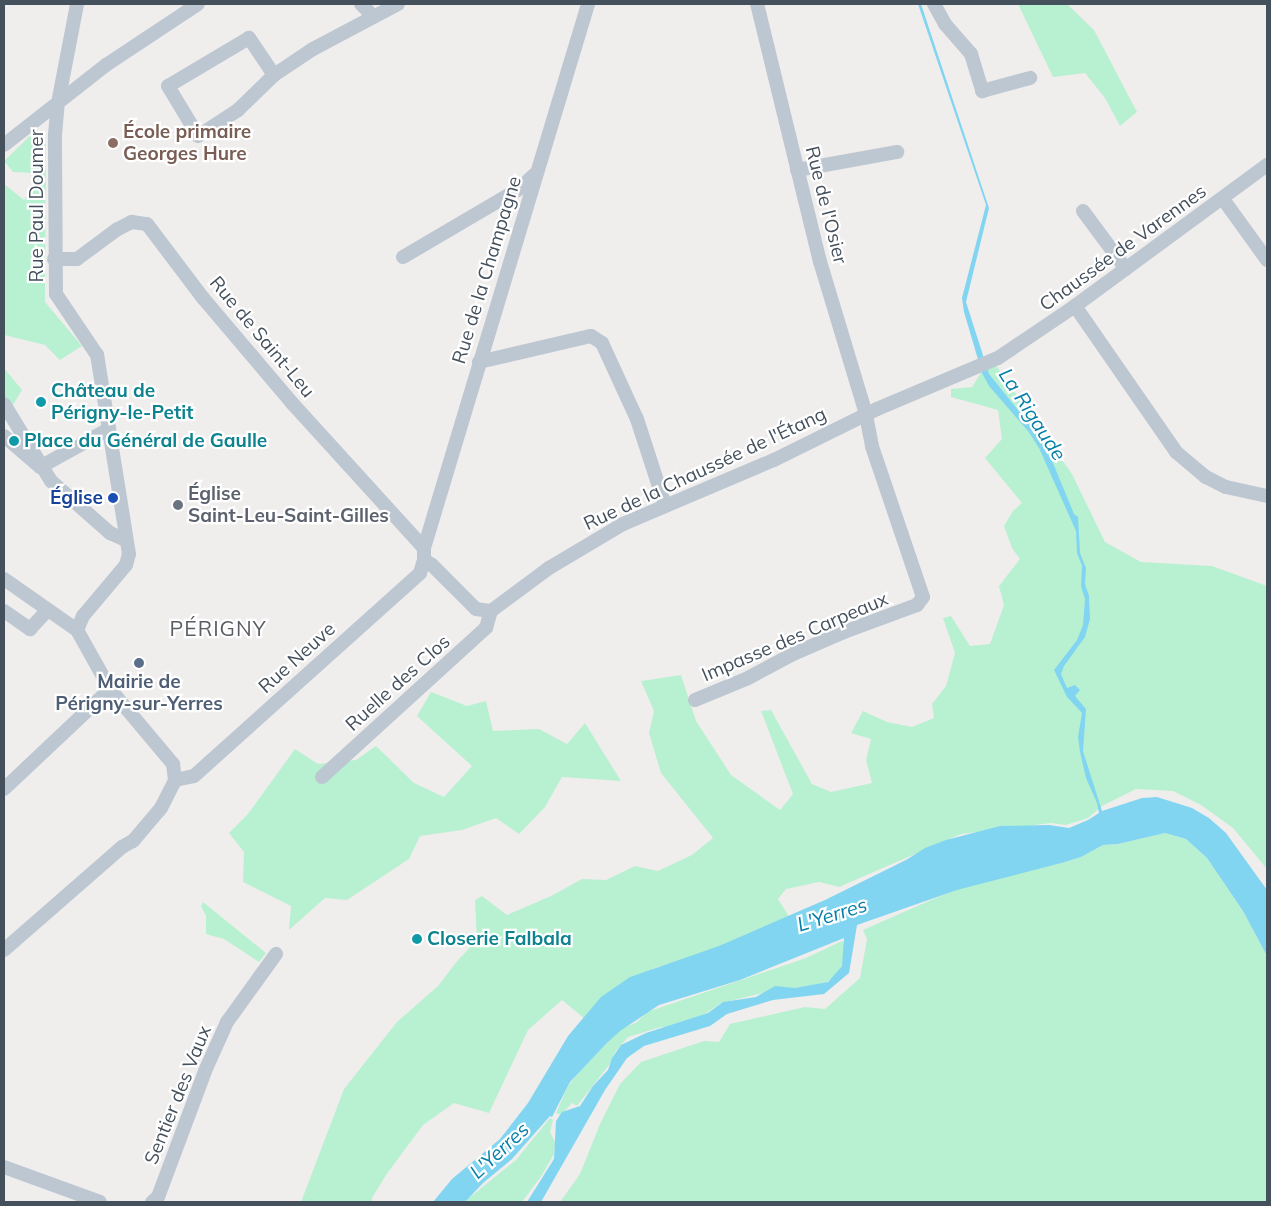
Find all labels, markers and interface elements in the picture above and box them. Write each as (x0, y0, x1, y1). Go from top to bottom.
place label: École primaire Georges Hure (123, 121, 251, 165)
street label: Rue Paul Doumer (26, 129, 48, 283)
marker: École primaire Georges Hure (107, 137, 119, 149)
street label: Rue de l'Osier (800, 144, 852, 266)
street label: Rue de la Champagne (448, 173, 526, 367)
street label: Chaussée de Varennes (1035, 180, 1211, 316)
street label: Rue de Saint-Leu (205, 272, 319, 402)
water label: La Rigaude (994, 363, 1072, 465)
place label: Château de Périgny-le-Petit (51, 380, 193, 424)
marker: Château de Périgny-le-Petit (35, 396, 47, 408)
street label: Rue de la Chaussée de l'Étang (580, 403, 830, 535)
place label: Place du Général de Gaulle (24, 430, 267, 452)
marker: Place du Général de Gaulle (8, 435, 20, 447)
place label: Église Saint-Leu-Saint-Gilles (188, 483, 389, 527)
place label: Église (50, 487, 103, 509)
marker: Église (107, 492, 119, 504)
marker: Église Saint-Leu-Saint-Gilles (172, 499, 184, 511)
street label: Impasse des Carpeaux (699, 587, 891, 687)
district label: PÉRIGNY (169, 615, 267, 641)
street label: Rue Neuve (254, 618, 340, 698)
street label: Ruelle des Clos (341, 630, 455, 736)
marker: Mairie de Périgny-sur-Yerres (133, 657, 145, 669)
place label: Mairie de Périgny-sur-Yerres (55, 671, 223, 715)
water label: L'Yerres (794, 892, 870, 936)
place label: Closerie Falbala (427, 928, 572, 950)
marker: Closerie Falbala (411, 933, 423, 945)
street label: Sentier des Vaux (140, 1022, 216, 1168)
water label: L'Yerres (465, 1117, 533, 1183)

